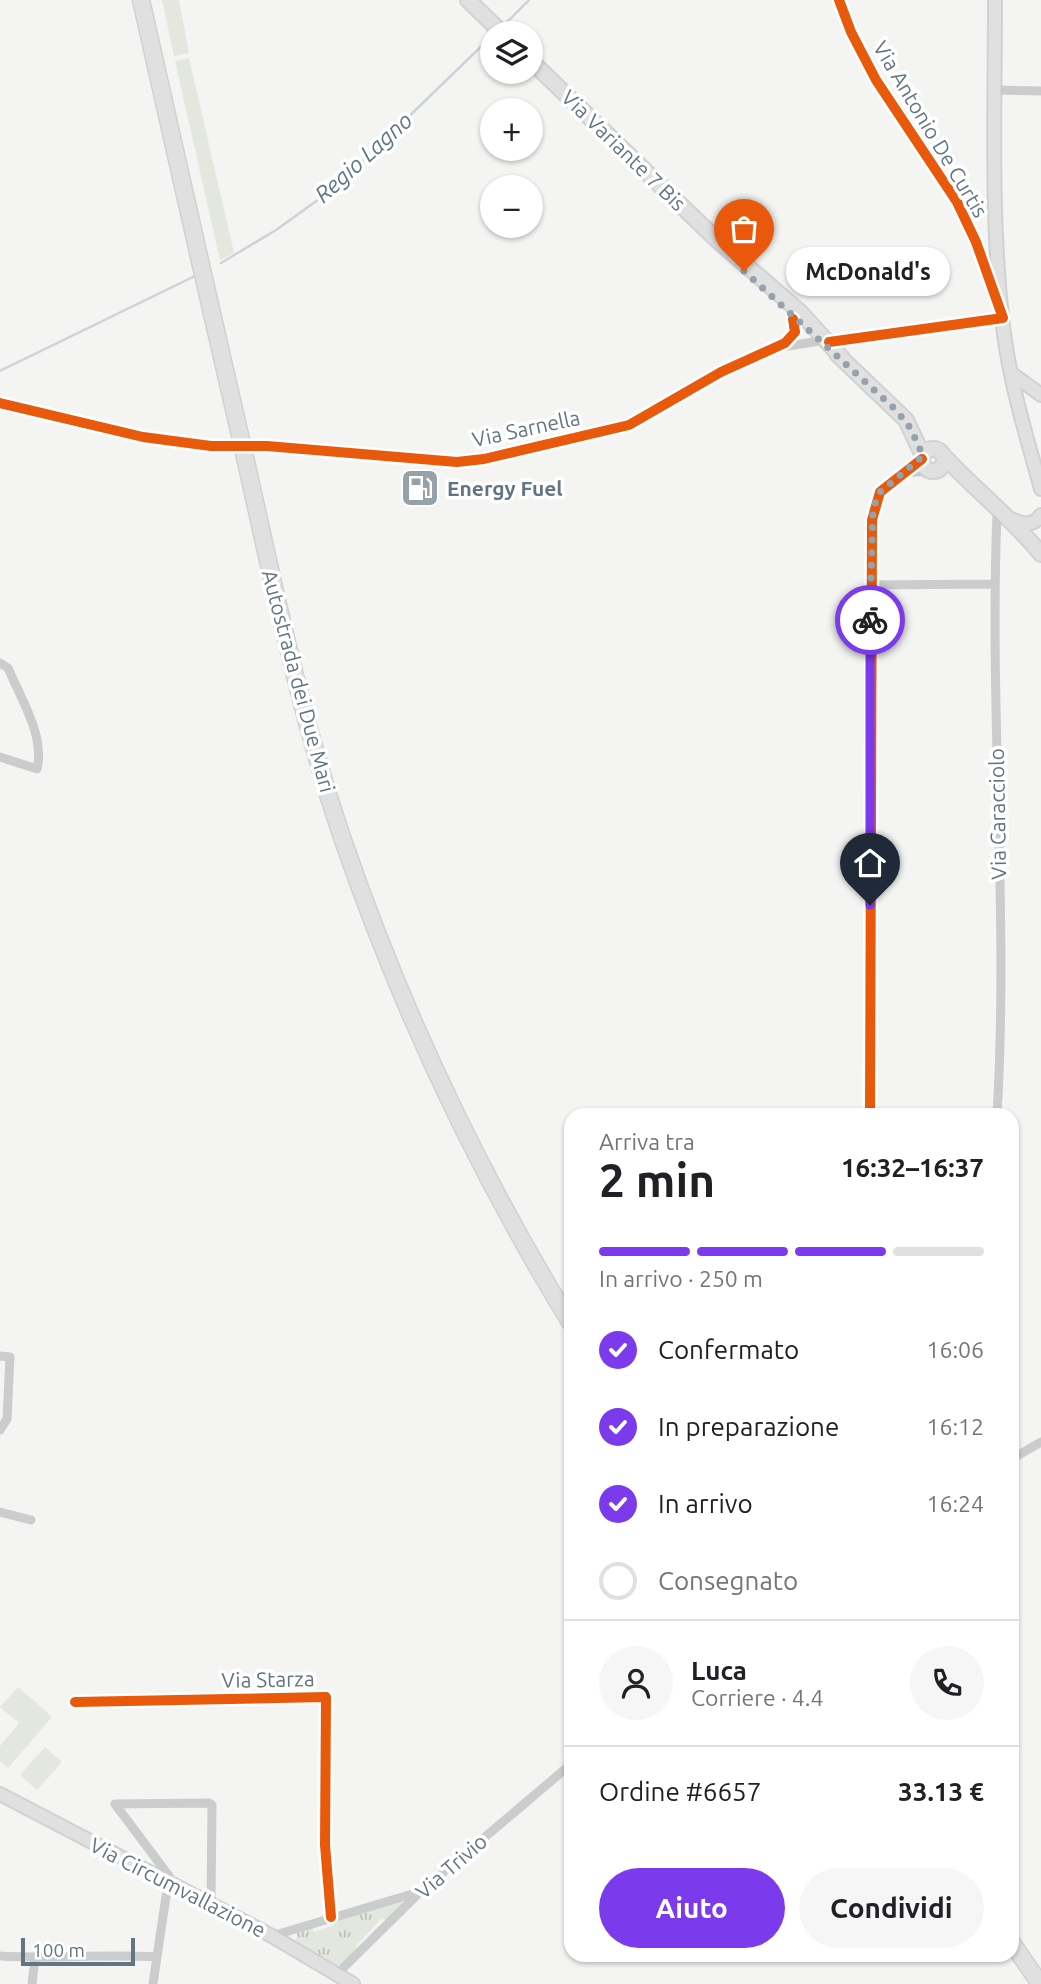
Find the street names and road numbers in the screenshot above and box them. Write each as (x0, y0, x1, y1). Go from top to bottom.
street label: Via Antonio De Curtis (869, 37, 993, 221)
street label: Via Variante 7 Bis (557, 85, 691, 215)
street label: Via Sarnella (470, 405, 582, 451)
street label: Autostrada dei Due Mari (258, 567, 340, 795)
street label: Via Caracciolo (984, 748, 1010, 880)
street label: Via Starza (221, 1666, 315, 1692)
street label: Via Trivio (411, 1829, 491, 1903)
street label: Via Circumvallazione (86, 1832, 270, 1942)

